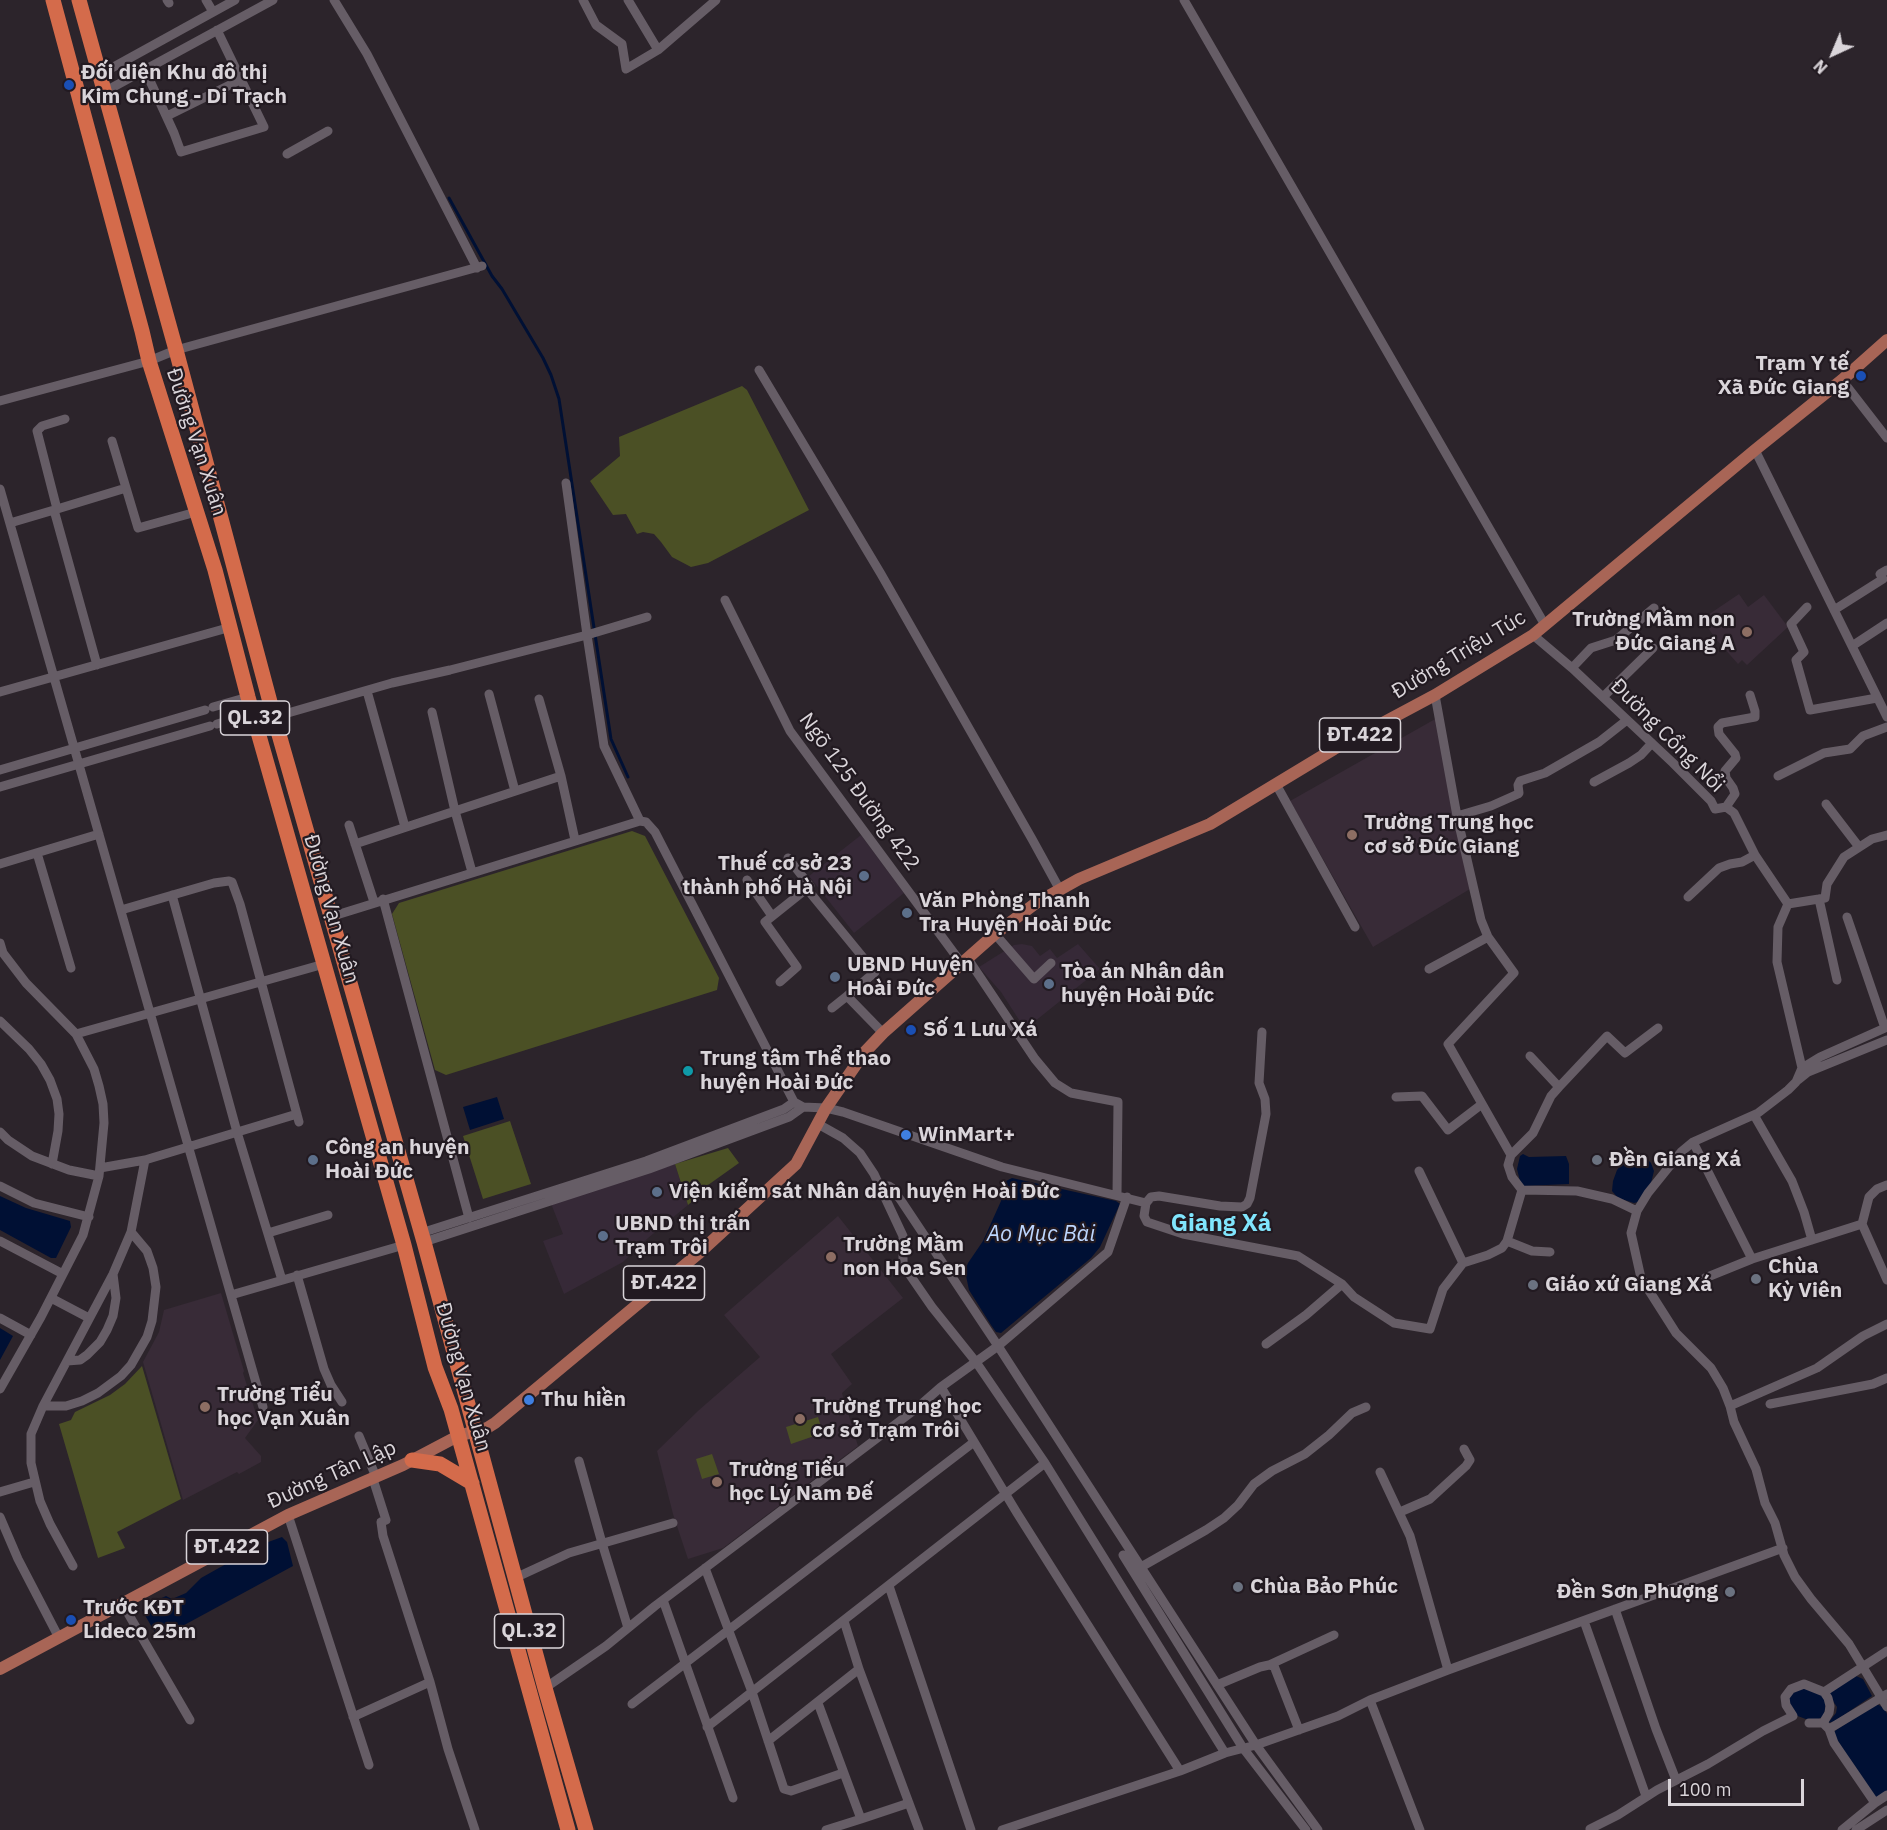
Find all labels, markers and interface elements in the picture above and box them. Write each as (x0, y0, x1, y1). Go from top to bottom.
north arrow (1803, 24, 1863, 84)
text: N (1809, 56, 1832, 78)
place label: Đối diện Khu đô thị Kim Chung - Di Trạch (81, 60, 287, 110)
marker: Đối diện Khu đô thị Kim Chung - Di Trạch (62, 78, 76, 92)
place label: Trạm Y tế Xã Đức Giang (1718, 351, 1849, 401)
street label: Đường Vạn Xuân (160, 365, 232, 519)
marker: Trạm Y tế Xã Đức Giang (1854, 369, 1868, 383)
street label: Đường Triệu Túc (1387, 605, 1531, 705)
place label: Trường Mầm non Đức Giang A (1572, 607, 1735, 657)
marker: Trường Mầm non Đức Giang A (1740, 625, 1754, 639)
street label: Đường Cổng Nổi (1605, 674, 1729, 798)
road number: QL.32 (220, 701, 290, 735)
street label: Ngõ 125 Đường 422 (793, 708, 925, 876)
road number: ĐT.422 (1320, 718, 1400, 752)
place label: Trường Trung học cơ sở Đức Giang (1364, 810, 1534, 860)
marker: Trường Trung học cơ sở Đức Giang (1345, 828, 1359, 842)
street label: Đường Vạn Xuân (298, 832, 364, 986)
place label: Thuế cơ sở 23 thành phố Hà Nội (682, 851, 852, 901)
marker: Thuế cơ sở 23 thành phố Hà Nội (857, 869, 871, 883)
place label: Văn Phòng Thanh Tra Huyện Hoài Đức (919, 888, 1112, 938)
marker: Văn Phòng Thanh Tra Huyện Hoài Đức (900, 906, 914, 920)
place label: UBND Huyện Hoài Đức (847, 952, 973, 1002)
place label: Tòa án Nhân dân huyện Hoài Đức (1061, 959, 1224, 1009)
marker: UBND Huyện Hoài Đức (828, 970, 842, 984)
marker: Tòa án Nhân dân huyện Hoài Đức (1042, 977, 1056, 991)
place label: Số 1 Lưu Xá (923, 1017, 1037, 1043)
marker: Số 1 Lưu Xá (904, 1023, 918, 1037)
place label: Trung tâm Thể thao huyện Hoài Đức (700, 1046, 891, 1096)
marker: Trung tâm Thể thao huyện Hoài Đức (681, 1064, 695, 1078)
place label: WinMart+ (918, 1122, 1015, 1148)
marker: WinMart+ (899, 1128, 913, 1142)
place label: Công an huyện Hoài Đức (325, 1135, 469, 1185)
place label: Đền Giang Xá (1609, 1147, 1741, 1173)
marker: Công an huyện Hoài Đức (306, 1153, 320, 1167)
marker: Đền Giang Xá (1590, 1153, 1604, 1167)
place label: Viện kiểm sát Nhân dân huyện Hoài Đức (669, 1179, 1060, 1205)
marker: Viện kiểm sát Nhân dân huyện Hoài Đức (650, 1185, 664, 1199)
district label: Giang Xá (1171, 1210, 1271, 1238)
place label: UBND thị trấn Trạm Trôi (615, 1211, 751, 1261)
water label: Ao Mục Bài (987, 1222, 1095, 1248)
marker: UBND thị trấn Trạm Trôi (596, 1229, 610, 1243)
place label: Trường Mầm non Hoa Sen (843, 1232, 966, 1282)
marker: Trường Mầm non Hoa Sen (824, 1250, 838, 1264)
place label: Chùa Kỳ Viên (1768, 1254, 1842, 1304)
road number: ĐT.422 (624, 1266, 704, 1300)
place label: Giáo xứ Giang Xá (1545, 1272, 1712, 1298)
marker: Chùa Kỳ Viên (1749, 1272, 1763, 1286)
marker: Giáo xứ Giang Xá (1526, 1278, 1540, 1292)
street label: Đường Vạn Xuân (430, 1300, 496, 1454)
place label: Trường Tiểu học Vạn Xuân (217, 1382, 350, 1432)
place label: Thu hiền (541, 1387, 626, 1413)
marker: Thu hiền (522, 1393, 536, 1407)
place label: Trường Trung học cơ sở Trạm Trôi (812, 1394, 982, 1444)
marker: Trường Tiểu học Vạn Xuân (198, 1400, 212, 1414)
marker: Trường Trung học cơ sở Trạm Trôi (793, 1412, 807, 1426)
street label: Đường Tân Lập (264, 1435, 400, 1515)
place label: Trường Tiểu học Lý Nam Đế (729, 1457, 873, 1507)
marker: Trường Tiểu học Lý Nam Đế (710, 1475, 724, 1489)
road number: ĐT.422 (186, 1530, 268, 1564)
place label: Chùa Bảo Phúc (1250, 1574, 1398, 1600)
place label: Đền Sơn Phượng (1557, 1579, 1718, 1605)
marker: Chùa Bảo Phúc (1231, 1580, 1245, 1594)
marker: Đền Sơn Phượng (1723, 1585, 1737, 1599)
place label: Trước KĐT Lideco 25m (83, 1595, 196, 1645)
marker: Trước KĐT Lideco 25m (64, 1613, 78, 1627)
road number: QL.32 (494, 1614, 564, 1648)
scale bar (1671, 1767, 1808, 1805)
text: 100 m (1679, 1778, 1731, 1801)

